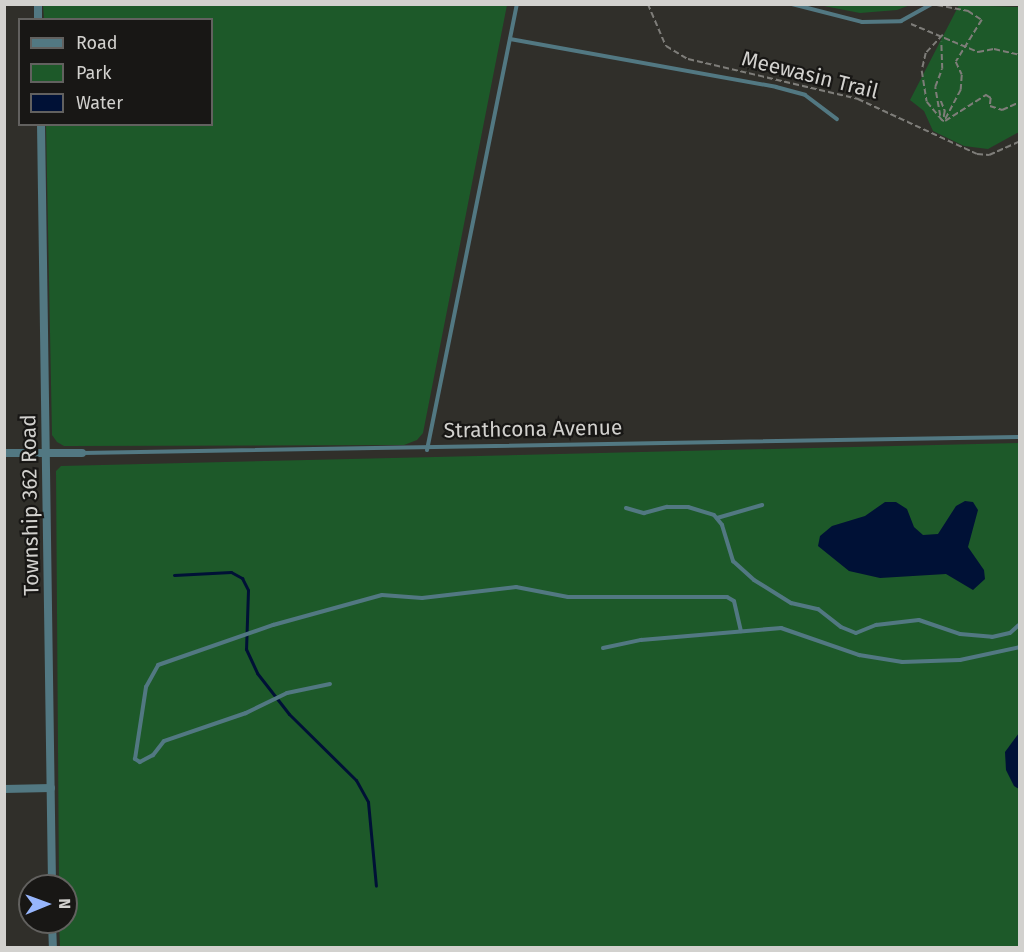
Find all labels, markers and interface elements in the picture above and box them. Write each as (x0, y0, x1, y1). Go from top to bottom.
legend (18, 18, 213, 126)
text: Road (76, 32, 118, 54)
street label: Meewasin Trail (739, 46, 881, 104)
text: Park (76, 62, 111, 84)
text: Water (76, 92, 123, 114)
street label: Township 362 Road (16, 414, 44, 596)
street label: Strathcona Avenue (444, 415, 622, 443)
north arrow (18, 874, 78, 934)
text: N (55, 898, 74, 909)

